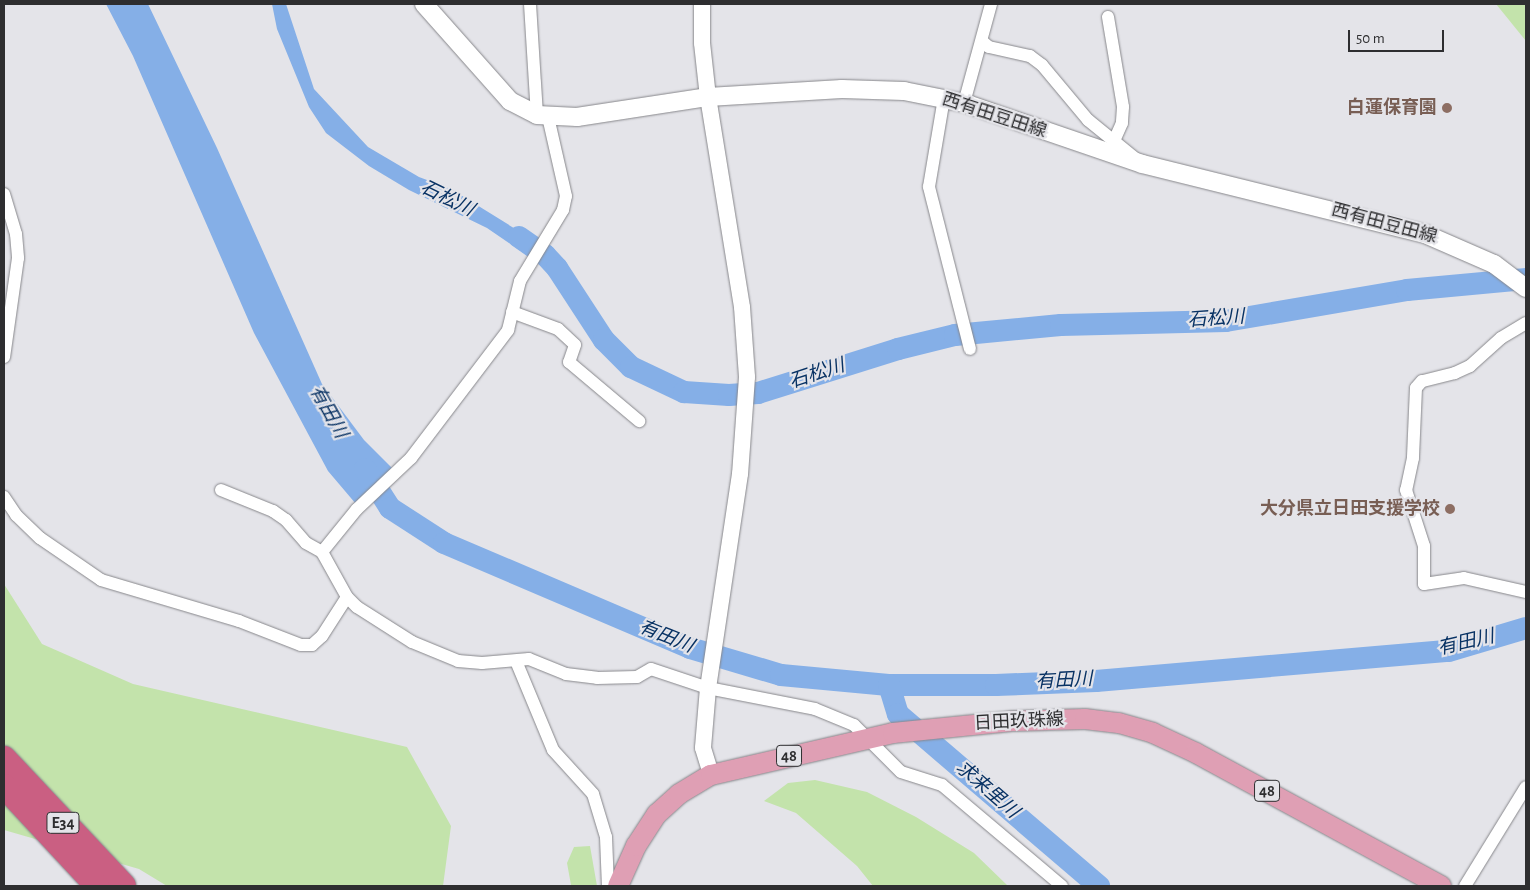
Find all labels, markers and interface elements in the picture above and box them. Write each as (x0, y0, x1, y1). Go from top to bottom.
scale bar (1350, 20, 1446, 52)
text: 50 m (1356, 31, 1385, 46)
street label: 西有田豆田線 (939, 89, 1049, 143)
place label: 白蓮保育園 (1347, 97, 1437, 119)
marker: 白蓮保育園 (1441, 102, 1453, 114)
water label: 石松川 (416, 176, 478, 222)
street label: 西有田豆田線 (1329, 200, 1439, 248)
water label: 石松川 (1187, 306, 1245, 332)
water label: 石松川 (786, 354, 848, 394)
water label: 有田川 (304, 382, 352, 442)
place label: 大分県立日田支援学校 (1260, 498, 1440, 520)
marker: 大分県立日田支援学校 (1444, 503, 1456, 515)
water label: 有田川 (635, 616, 697, 658)
water label: 有田川 (1436, 625, 1496, 661)
water label: 有田川 (1035, 668, 1093, 694)
street label: 日田玖珠線 (973, 709, 1065, 735)
road number: 48 (775, 742, 803, 769)
water label: 求来里川 (951, 756, 1023, 824)
road number: 48 (1253, 778, 1281, 804)
road number: E34 (46, 810, 80, 836)

